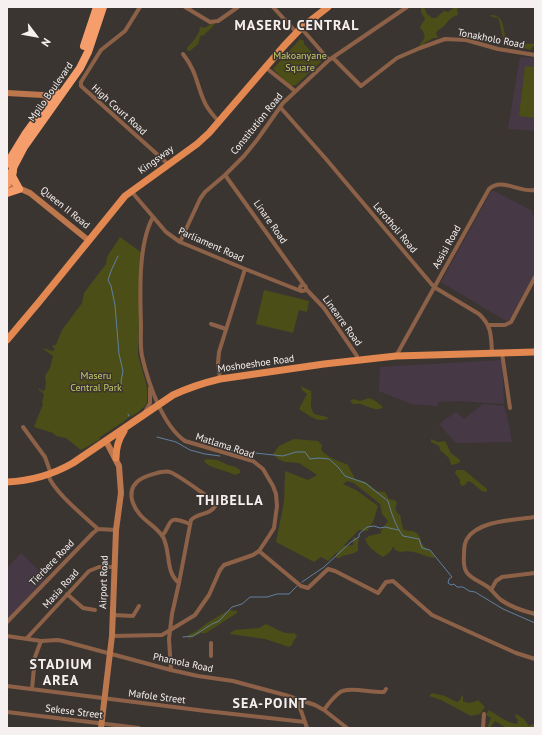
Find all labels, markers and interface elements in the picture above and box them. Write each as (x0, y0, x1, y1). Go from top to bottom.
north arrow (16, 16, 56, 56)
district label: MASERU CENTRAL (234, 18, 360, 34)
street label: Tonakholo Road (457, 27, 525, 51)
text: N (38, 36, 54, 49)
park label: Makoanyane Square (273, 50, 327, 74)
street label: Mpilo Boulevard (26, 60, 76, 124)
street label: High Court Road (89, 82, 149, 138)
street label: Constitution Road (228, 91, 286, 157)
street label: Kingsway (136, 143, 176, 177)
street label: Queen II Road (38, 184, 92, 232)
street label: Linare Road (251, 198, 289, 246)
street label: Lerotholi Road (370, 200, 420, 256)
street label: Assisi Road (430, 223, 464, 271)
street label: Parliament Road (177, 225, 245, 265)
street label: Linearre Road (320, 294, 364, 348)
street label: Moshoeshoe Road (217, 353, 295, 375)
park label: Maseru Central Park (70, 370, 122, 394)
street label: Matlama Road (194, 431, 256, 461)
district label: THIBELLA (196, 493, 264, 509)
street label: Tierbere Road (27, 537, 77, 589)
street label: Airport Road (97, 555, 111, 609)
street label: Masia Road (40, 567, 82, 611)
street label: Phamola Road (152, 651, 214, 675)
district label: STADIUM AREA (30, 657, 92, 690)
street label: Mafole Street (128, 688, 186, 706)
district label: SEA-POINT (232, 696, 308, 712)
street label: Sekese Street (45, 703, 103, 721)

